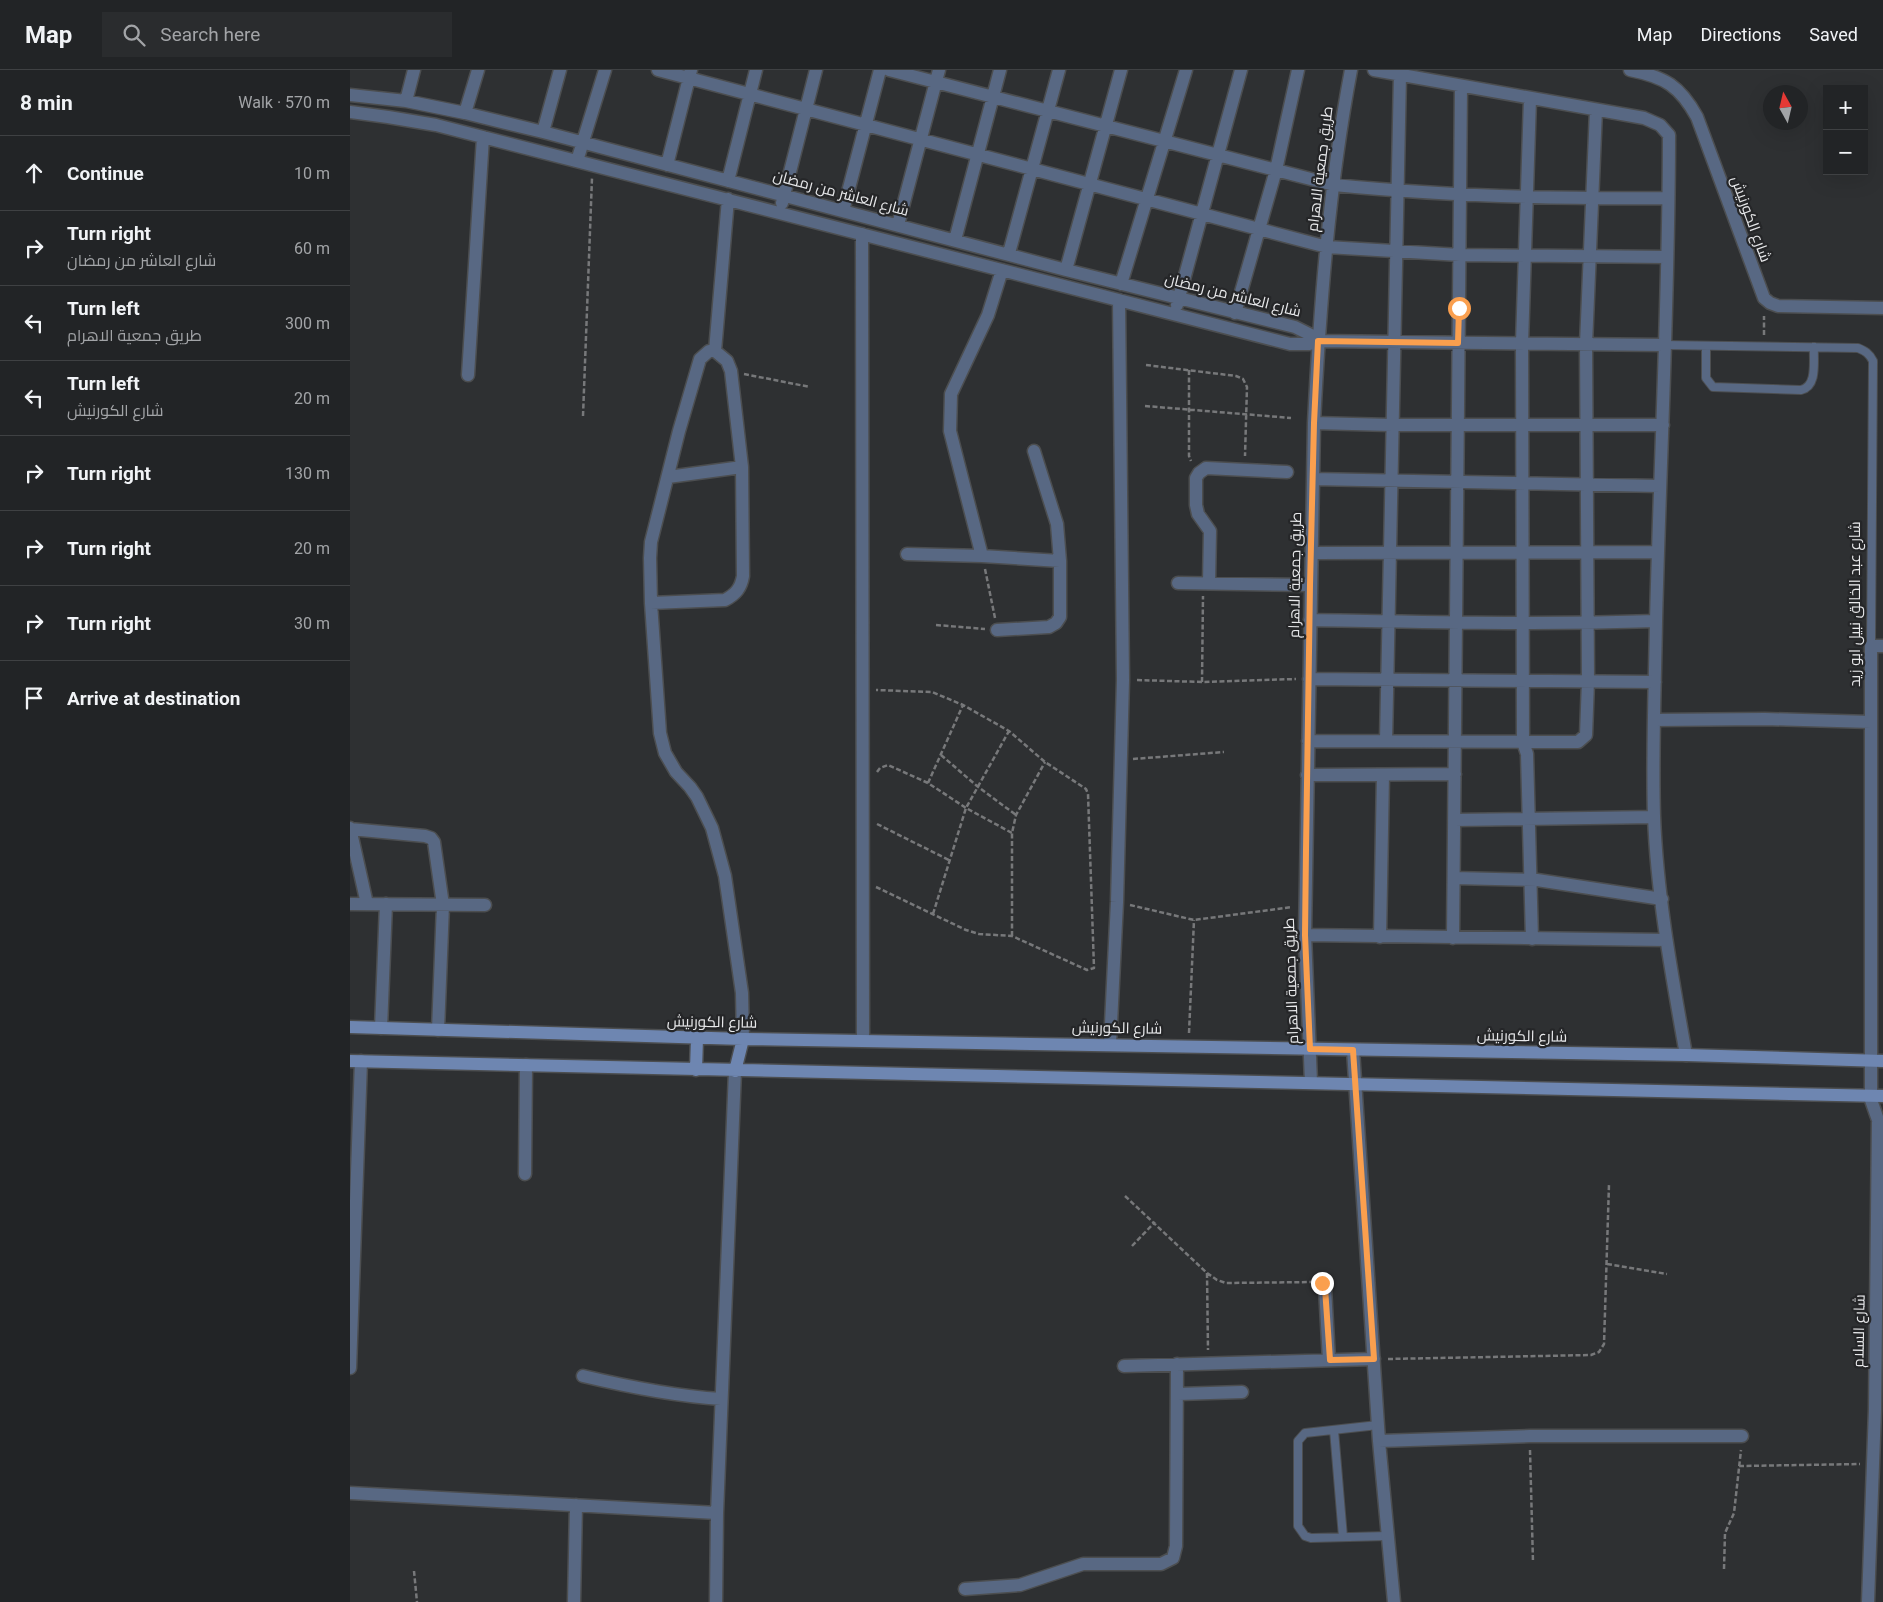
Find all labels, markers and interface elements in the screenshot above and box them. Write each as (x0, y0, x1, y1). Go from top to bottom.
search box (102, 12, 452, 57)
text: Map (25, 21, 72, 49)
icon: search (120, 21, 148, 49)
text: Search here (160, 23, 260, 46)
text: Map (1637, 24, 1672, 45)
text: Directions (1700, 24, 1781, 45)
text: Saved (1809, 24, 1858, 45)
north arrow (1763, 85, 1808, 130)
map controls (1823, 85, 1868, 175)
button: + (1823, 85, 1868, 130)
text: 8 min (20, 91, 73, 115)
text: Walk · 570 m (238, 93, 330, 112)
street label: طريق جمعية الاهرام (1303, 105, 1338, 233)
button: − (1823, 130, 1868, 175)
icon: ahead (20, 159, 48, 187)
text: Continue (67, 162, 144, 185)
text: 10 m (294, 164, 330, 183)
street label: شارع العاشر من رمضان (771, 166, 911, 222)
street label: شارع الكورنيش (1725, 173, 1775, 265)
text: Turn right (67, 222, 151, 245)
icon: right (20, 234, 48, 262)
text: 60 m (294, 239, 330, 258)
text: شارع العاشر من رمضان (67, 251, 216, 270)
street label: شارع العاشر من رمضان (1162, 269, 1303, 323)
text: Turn left (67, 297, 140, 320)
route start (1448, 297, 1471, 320)
icon: left (20, 309, 48, 337)
text: 300 m (285, 314, 330, 333)
text: طريق جمعية الاهرام (67, 326, 202, 345)
text: Turn left (67, 372, 140, 395)
icon: left (20, 384, 48, 412)
text: 20 m (294, 389, 330, 408)
text: شارع الكورنيش (67, 401, 164, 420)
icon: right (20, 459, 48, 487)
text: Turn right (67, 462, 151, 485)
text: 130 m (285, 464, 330, 483)
street label: طريق جمعية الاهرام (1285, 512, 1306, 638)
street label: شارع عبد الخالق نبيل ابو زيد (1846, 521, 1866, 687)
icon: right (20, 534, 48, 562)
text: Turn right (67, 537, 151, 560)
text: 20 m (294, 539, 330, 558)
icon: right (20, 609, 48, 637)
text: Turn right (67, 612, 151, 635)
text: 30 m (294, 614, 330, 633)
icon: arrive (20, 684, 48, 712)
text: Arrive at destination (67, 687, 240, 710)
street label: طريق جمعية الاهرام (1280, 918, 1303, 1044)
street label: شارع الكورنيش (667, 1012, 757, 1034)
street label: شارع الكورنيش (1072, 1018, 1162, 1040)
street label: شارع الكورنيش (1477, 1026, 1567, 1048)
route end (1311, 1272, 1334, 1295)
street label: شارع السلام (1849, 1294, 1871, 1368)

